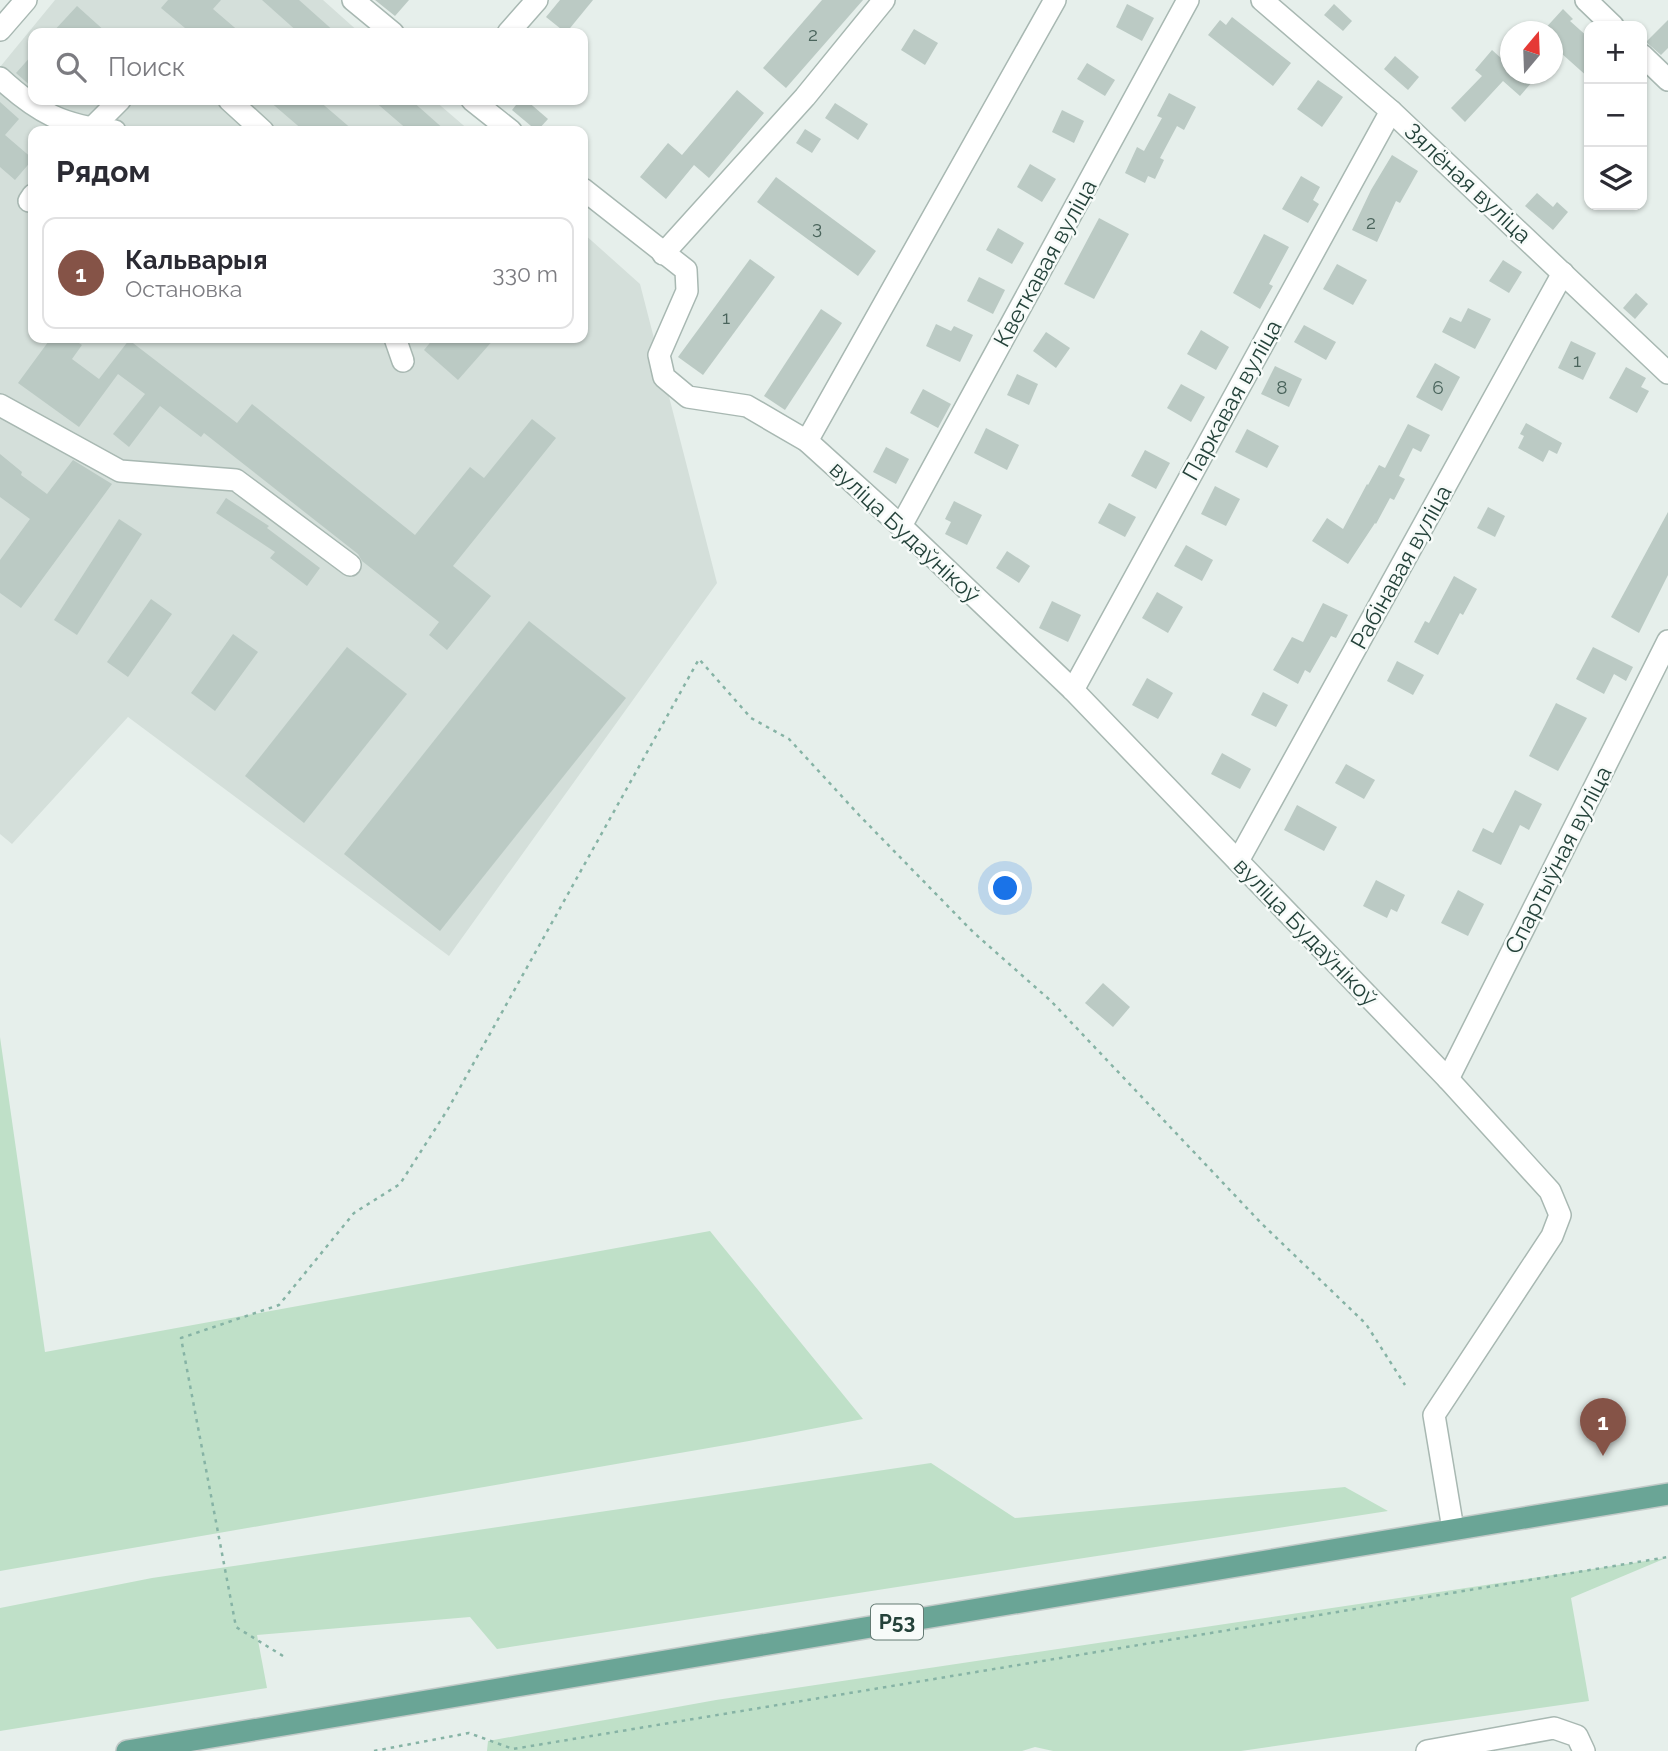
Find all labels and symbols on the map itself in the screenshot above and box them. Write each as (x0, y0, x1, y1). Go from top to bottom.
north arrow (1500, 21, 1563, 84)
house number: 2 (808, 23, 818, 45)
street label: Зялёная вуліца (1399, 117, 1537, 248)
street label: Кветкавая вуліца (987, 174, 1102, 351)
house number: 2 (1366, 211, 1376, 233)
house number: 3 (812, 216, 822, 238)
house number: 1 (722, 306, 730, 328)
street label: Паркавая вуліца (1176, 315, 1287, 485)
house number: 1 (1573, 349, 1581, 371)
house number: 8 (1276, 376, 1288, 398)
house number: 6 (1432, 376, 1444, 398)
street label: вуліца Будаўнікоў (825, 455, 986, 608)
street label: Рабінавая вуліца (1344, 480, 1457, 653)
street label: Спартыўная вуліца (1499, 761, 1617, 958)
street label: вуліца Будаўнікоў (1229, 852, 1384, 1011)
your location (988, 871, 1022, 905)
pin: 1 (1580, 1398, 1626, 1456)
road number: Р53 (871, 1604, 923, 1640)

